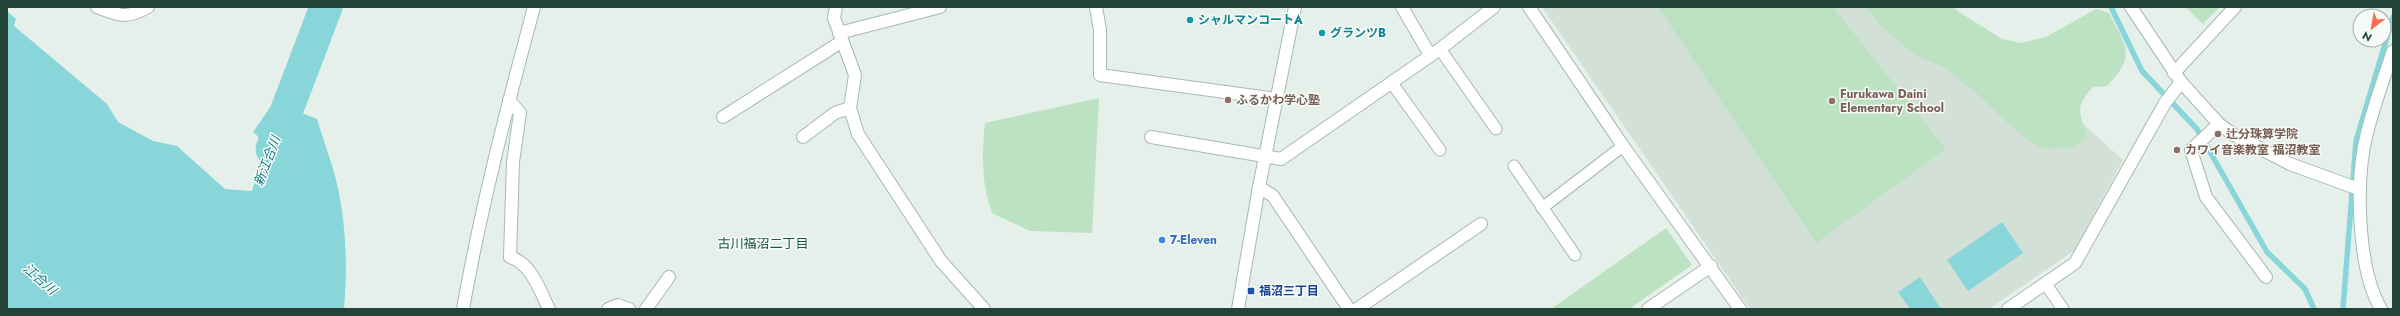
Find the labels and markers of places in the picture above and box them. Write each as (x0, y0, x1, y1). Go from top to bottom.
place label: シャルマンコートA (1198, 11, 1303, 29)
marker: シャルマンコートA (1185, 15, 1195, 25)
place label: グランツB (1330, 24, 1386, 42)
marker: グランツB (1317, 28, 1327, 38)
place label: Furukawa Daini Elementary School (1840, 85, 1944, 117)
place label: ふるかわ学心塾 (1236, 91, 1320, 109)
marker: ふるかわ学心塾 (1223, 95, 1233, 105)
marker: Furukawa Daini Elementary School (1827, 96, 1837, 106)
place label: 辻分珠算学院 (2226, 125, 2298, 143)
marker: 辻分珠算学院 (2213, 129, 2223, 139)
place label: カワイ音楽教室 福沼教室 (2185, 141, 2321, 159)
marker: カワイ音楽教室 福沼教室 (2172, 145, 2182, 155)
place label: 7-Eleven (1170, 231, 1217, 249)
marker: 7-Eleven (1157, 235, 1167, 245)
place label: 福沼三丁目 (1259, 282, 1319, 300)
marker: 福沼三丁目 (1246, 286, 1256, 296)

